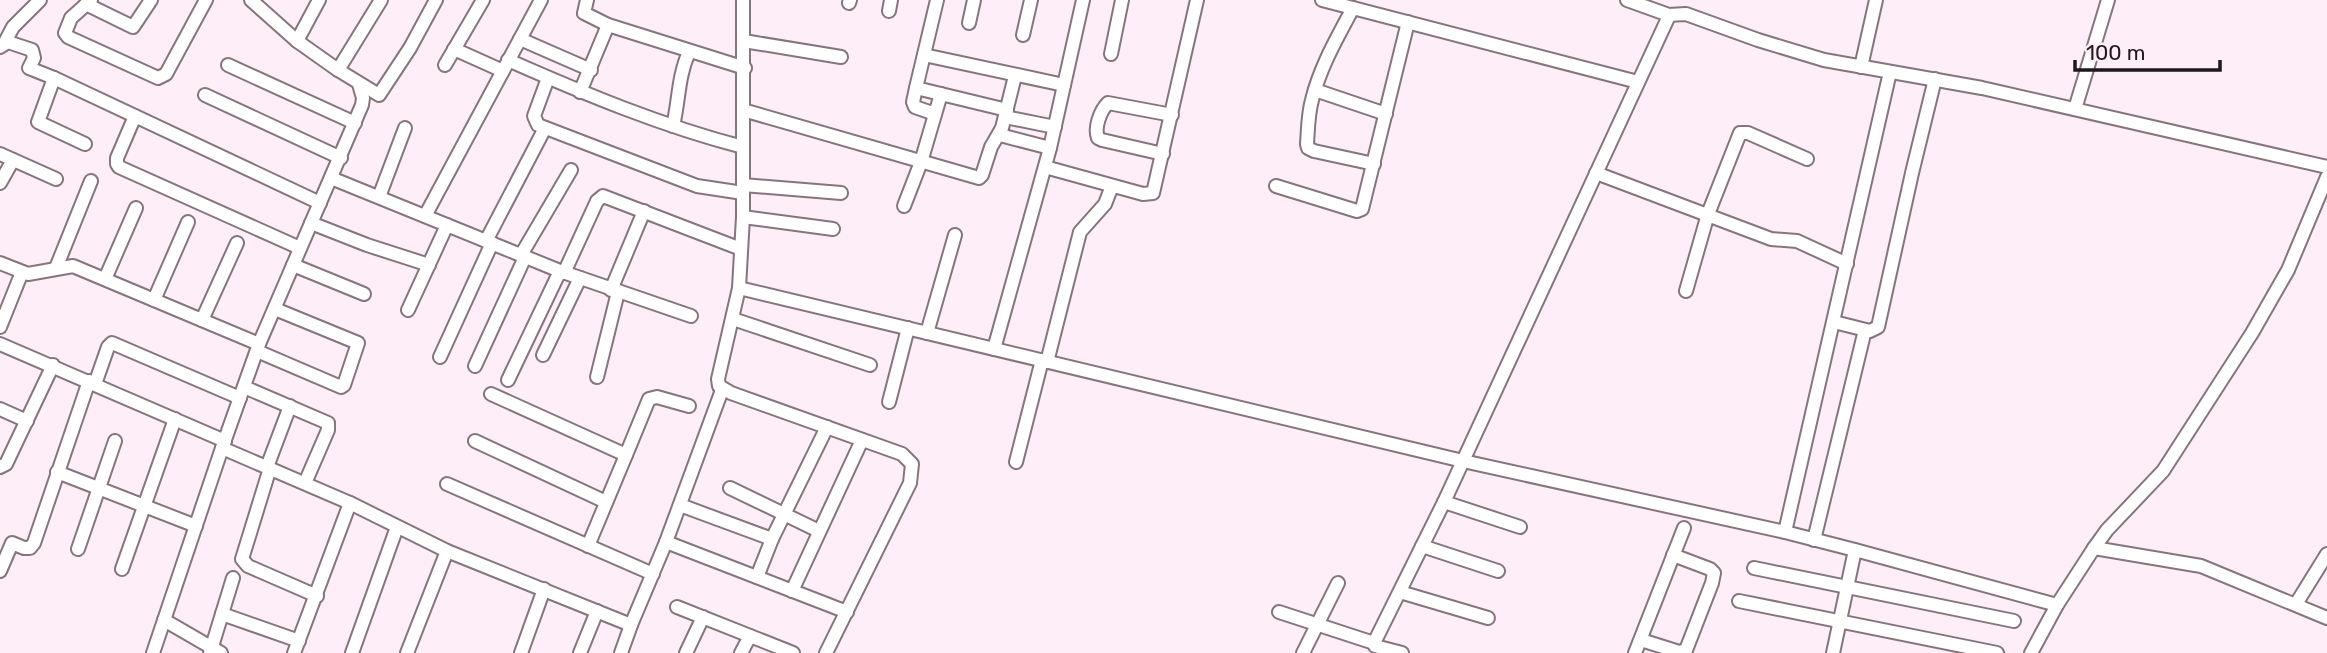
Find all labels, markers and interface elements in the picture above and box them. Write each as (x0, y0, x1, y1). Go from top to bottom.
scale bar (2075, 28, 2220, 72)
text: 100 m (2086, 40, 2145, 65)

